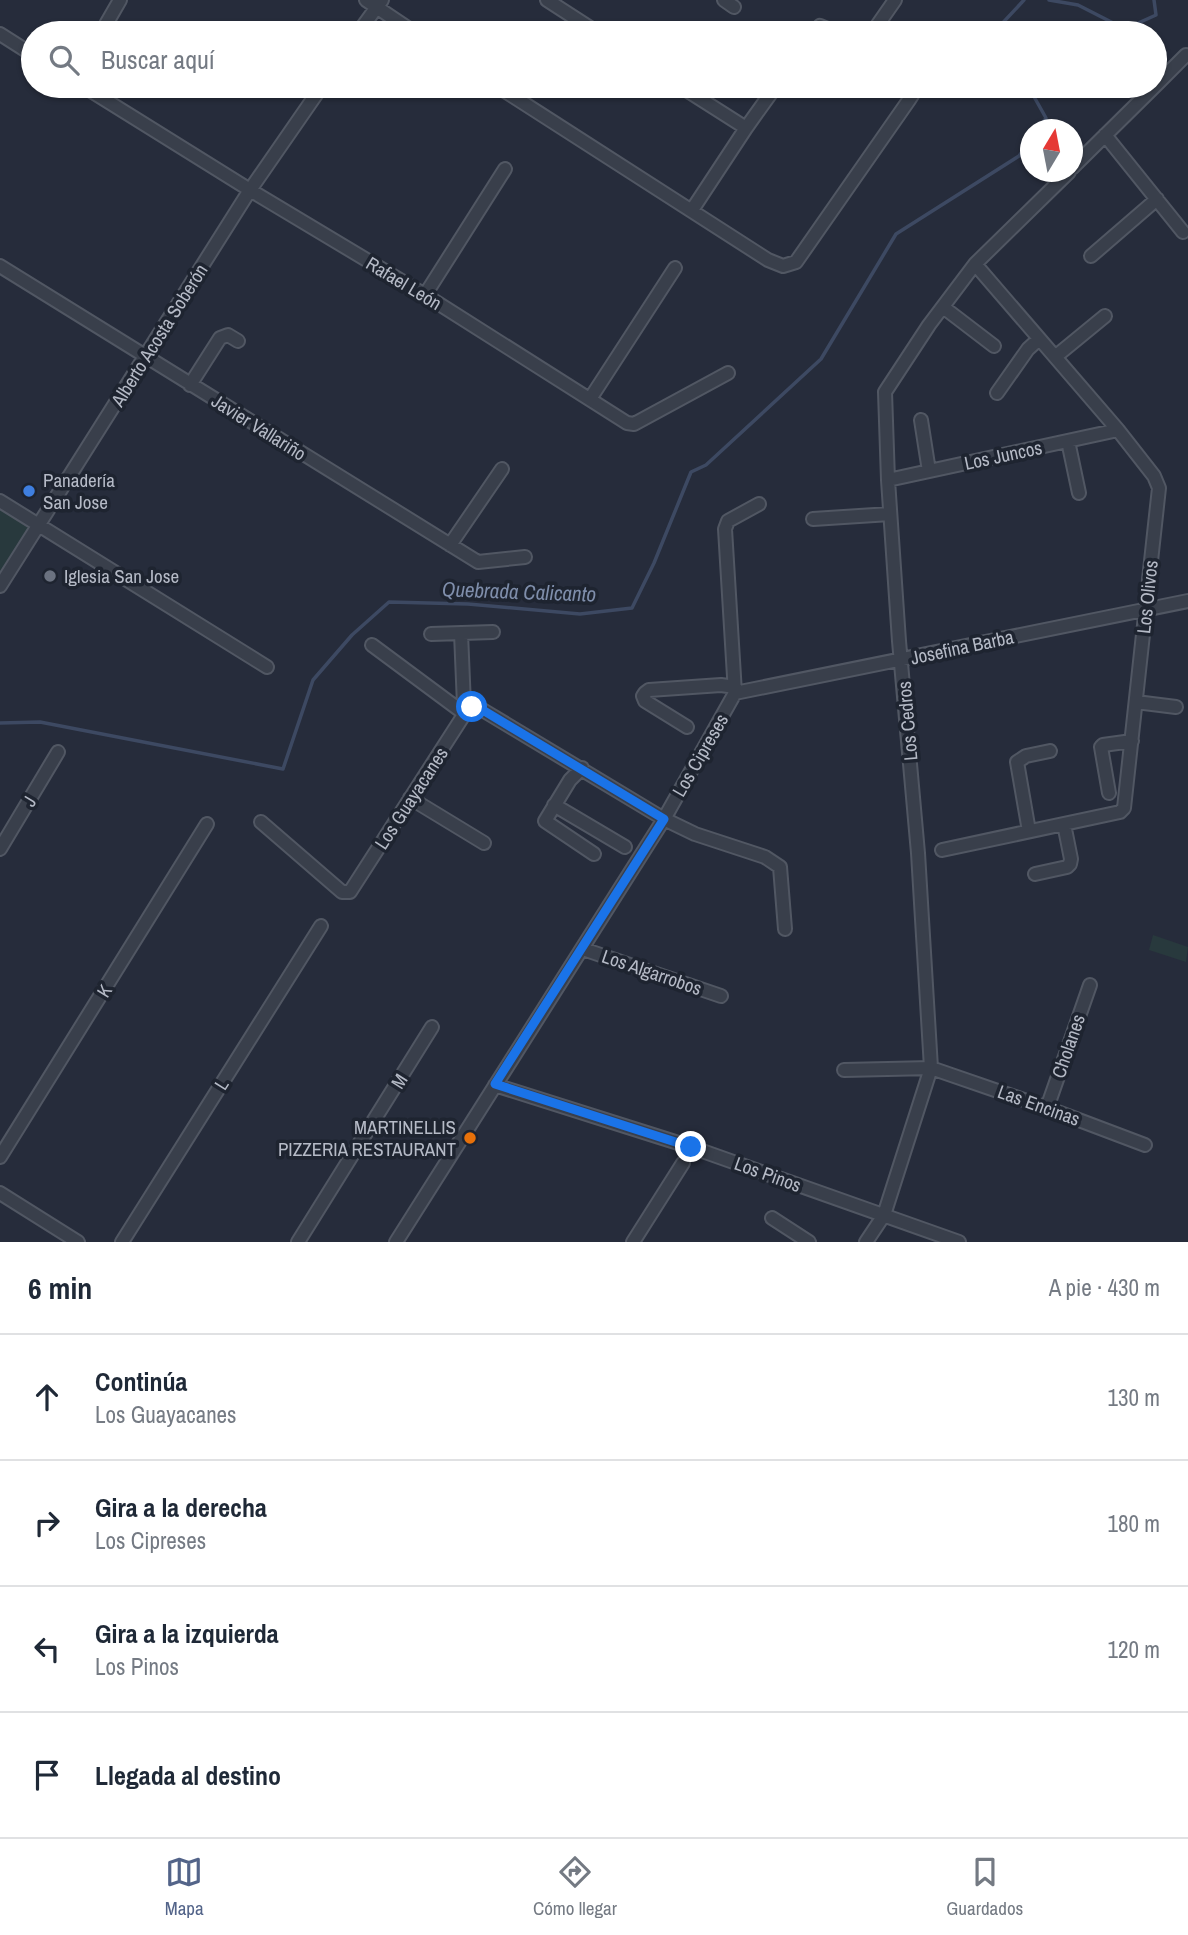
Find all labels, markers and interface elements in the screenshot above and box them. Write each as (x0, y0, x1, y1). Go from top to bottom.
search box (21, 21, 1167, 98)
icon: search (45, 41, 83, 79)
text: Buscar aquí (101, 42, 215, 77)
north arrow (1020, 119, 1083, 182)
street label: Rafael León (361, 250, 447, 316)
street label: Alberto Acosta Soberón (104, 259, 213, 412)
street label: Javier Vallariño (207, 388, 311, 466)
street label: Los Juncos (962, 434, 1044, 476)
place label: Panadería San Jose (43, 467, 115, 515)
marker: Panadería San Jose (21, 483, 37, 499)
street label: Los Olivos (1130, 559, 1164, 635)
place label: Iglesia San Jose (64, 563, 179, 589)
marker: Iglesia San Jose (42, 568, 58, 584)
water label: Quebrada Calicanto (441, 574, 597, 609)
street label: Josefina Barba (908, 623, 1016, 671)
street label: Los Cedros (891, 680, 923, 762)
route start (456, 691, 487, 722)
street label: Los Cipreses (666, 709, 734, 801)
street label: Los Guayacanes (368, 742, 454, 854)
street label: J (16, 791, 42, 811)
street label: Los Algarrobos (599, 943, 706, 1001)
street label: K (90, 979, 118, 1002)
street label: Cholanes (1045, 1010, 1091, 1081)
street label: M (385, 1069, 413, 1093)
street label: L (208, 1073, 234, 1095)
street label: Las Encinas (994, 1078, 1084, 1132)
place label: MARTINELLIS PIZZERIA RESTAURANT (278, 1114, 456, 1162)
marker: MARTINELLIS PIZZERIA RESTAURANT (462, 1130, 478, 1146)
route end (675, 1131, 706, 1162)
street label: Los Pinos (731, 1150, 805, 1198)
text: 6 min (28, 1268, 92, 1308)
text: A pie · 430 m (1049, 1272, 1160, 1303)
text: Continúa (95, 1364, 187, 1399)
icon: ahead (28, 1378, 66, 1416)
text: 130 m (1108, 1382, 1160, 1413)
text: Los Guayacanes (95, 1399, 237, 1430)
text: Gira a la derecha (95, 1490, 267, 1525)
icon: right (28, 1504, 66, 1542)
text: 180 m (1108, 1508, 1160, 1539)
text: Los Cipreses (95, 1525, 206, 1556)
text: Gira a la izquierda (95, 1616, 279, 1651)
icon: left (28, 1630, 66, 1668)
text: 120 m (1108, 1634, 1160, 1665)
text: Los Pinos (95, 1651, 179, 1682)
icon: arrive (28, 1756, 66, 1794)
text: Llegada al destino (95, 1758, 281, 1793)
tab: Mapa (165, 1853, 204, 1921)
tab: Cómo llegar (533, 1853, 617, 1921)
tab: Guardados (946, 1853, 1023, 1921)

